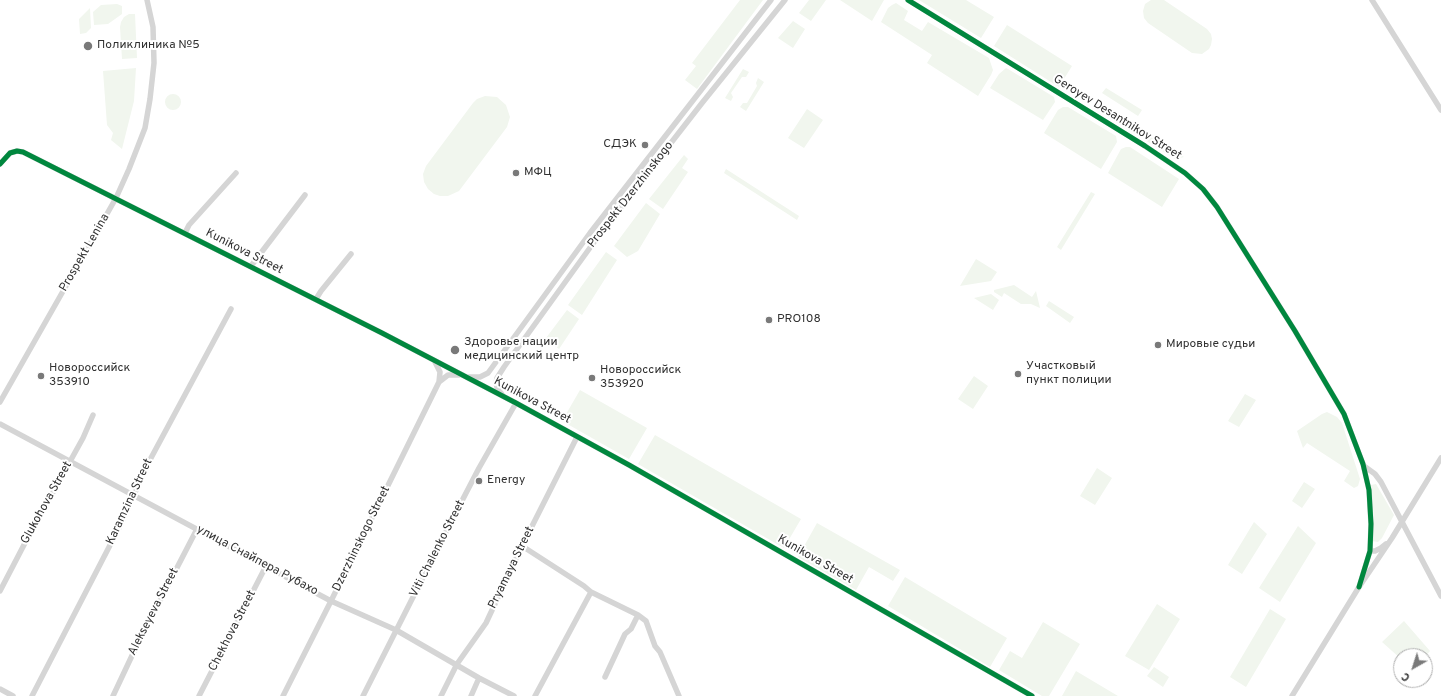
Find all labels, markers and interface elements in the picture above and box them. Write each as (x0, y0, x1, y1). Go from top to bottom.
place label: Поликлиника №5 (97, 39, 200, 53)
marker: Поликлиника №5 (82, 40, 94, 52)
street label: Geroyev Desantnikov Street (1050, 72, 1184, 164)
place label: СДЭК (603, 138, 637, 152)
street label: Prospekt Dzerzhinskogo (585, 139, 677, 251)
marker: СДЭК (640, 140, 650, 150)
place label: МФЦ (524, 166, 552, 180)
marker: МФЦ (511, 168, 521, 178)
street label: Prospekt Lenina (57, 212, 113, 294)
street label: Kunikova Street (203, 226, 285, 278)
place label: PRO108 (777, 313, 821, 327)
marker: PRO108 (764, 315, 774, 325)
place label: Здоровье нации медицинский центр (464, 336, 579, 364)
place label: Мировые судьи (1166, 338, 1255, 352)
marker: Мировые судьи (1153, 340, 1163, 350)
marker: Здоровье нации медицинский центр (449, 344, 461, 356)
place label: Участковый пункт полиции (1026, 360, 1112, 388)
place label: Новороссийск 353910 (49, 362, 130, 390)
place label: Новороссийск 353920 (600, 364, 681, 392)
marker: Участковый пункт полиции (1013, 369, 1023, 379)
marker: Новороссийск 353910 (36, 371, 46, 381)
marker: Новороссийск 353920 (587, 373, 597, 383)
street label: Kunikova Street (491, 375, 573, 427)
street label: Karamzina Street (104, 457, 156, 547)
street label: Glukohova Street (18, 459, 76, 547)
place label: Energy (487, 474, 525, 488)
marker: Energy (474, 476, 484, 486)
street label: Dzerzhinskogo Street (330, 484, 394, 594)
street label: Viti Chalenko Street (407, 498, 469, 600)
street label: улица Снайпера Рубахо (194, 523, 320, 599)
street label: Pryamaya Street (486, 525, 538, 611)
street label: Kunikova Street (774, 532, 856, 588)
street label: Alekseyeva Street (126, 566, 182, 658)
street label: Chekhova Street (206, 588, 260, 674)
north arrow (1393, 648, 1433, 688)
text: С (1399, 669, 1413, 684)

